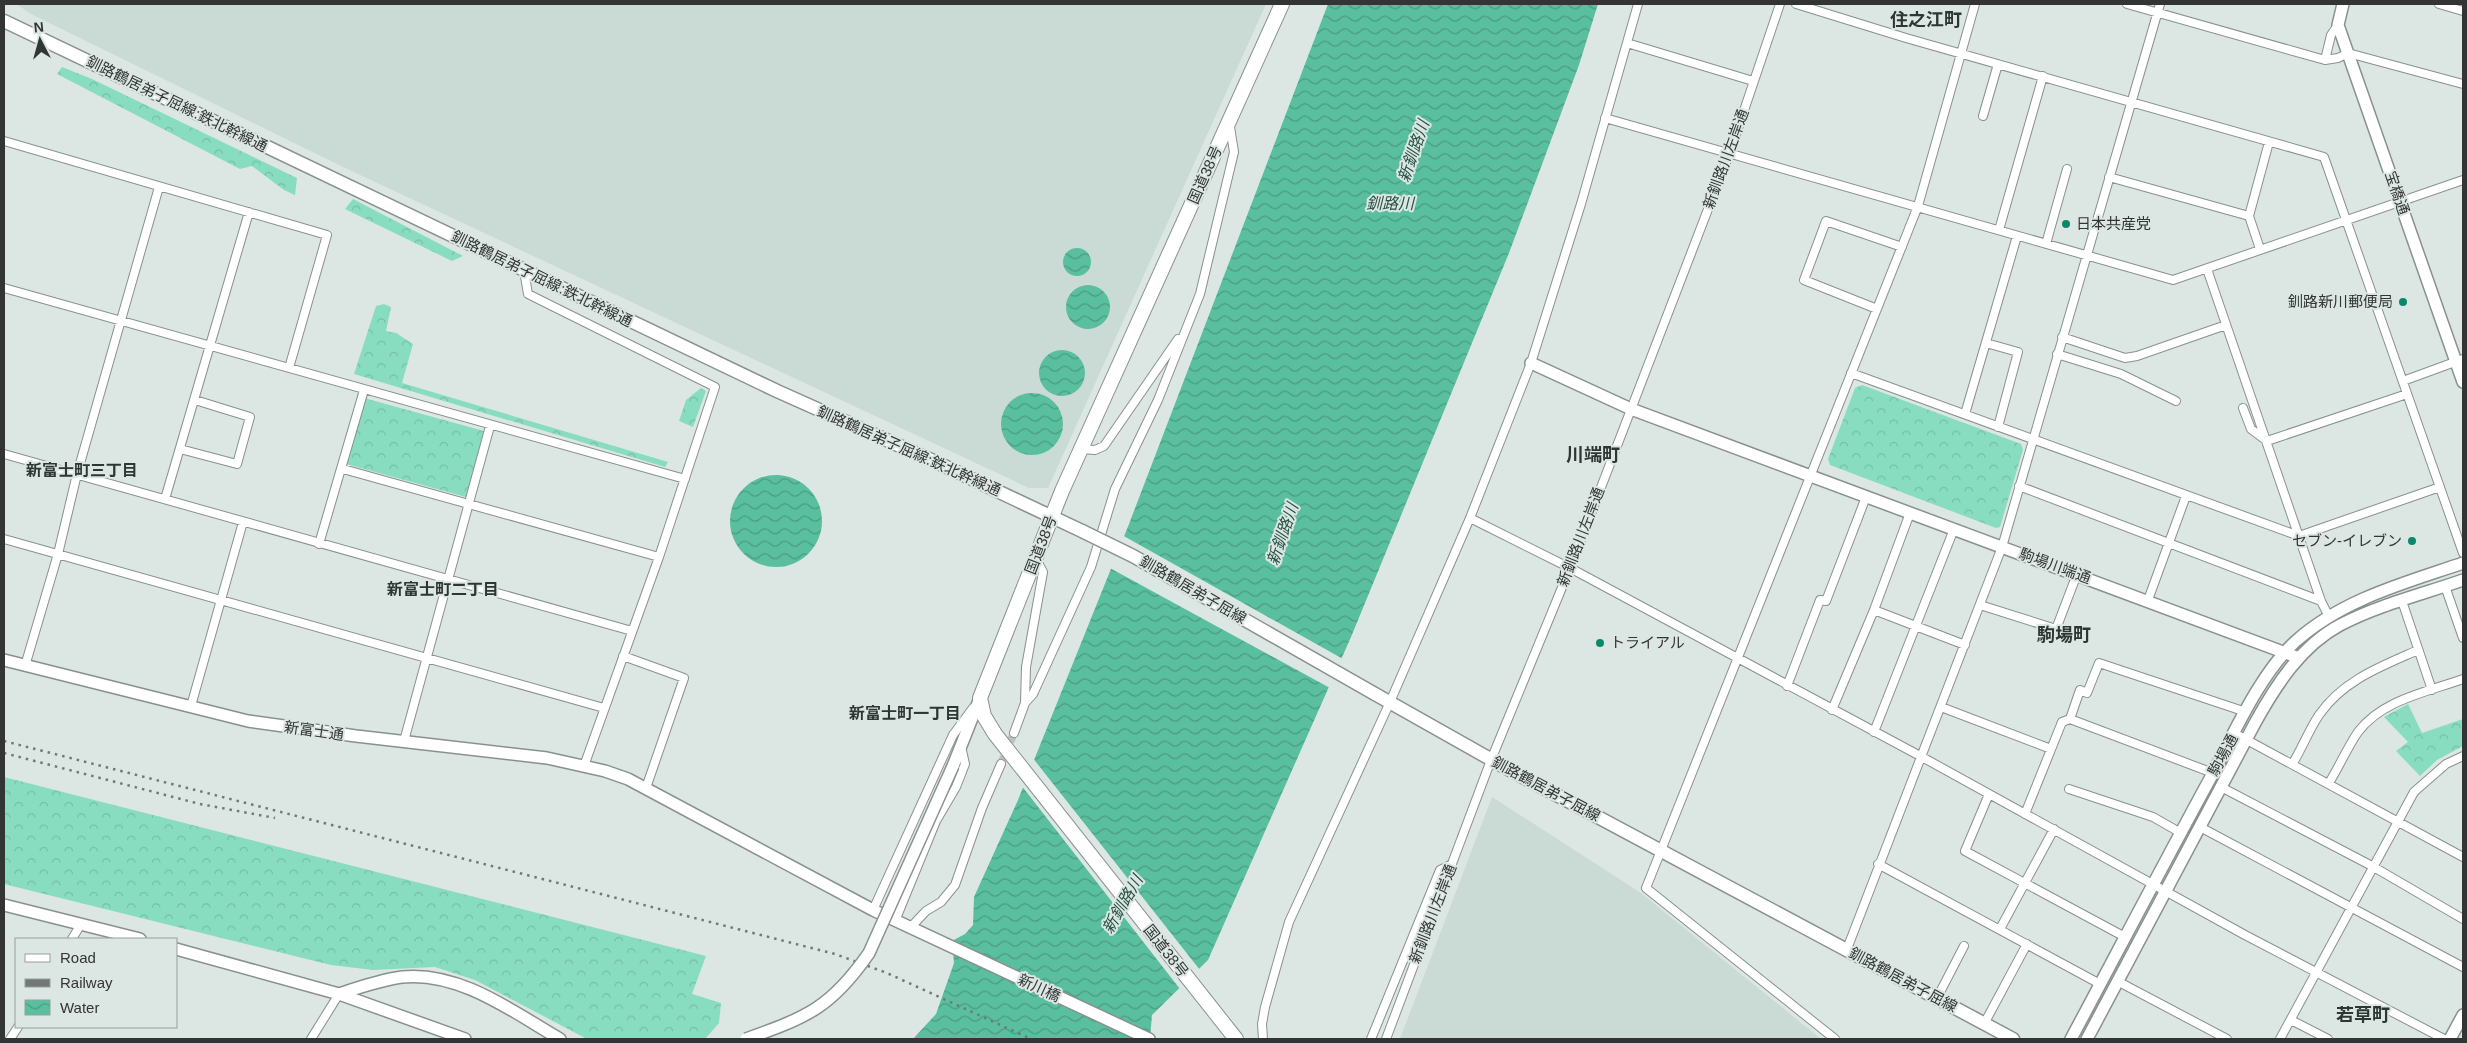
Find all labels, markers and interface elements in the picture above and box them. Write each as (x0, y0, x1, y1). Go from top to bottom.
district label: 住之江町 (1890, 10, 1962, 30)
north arrow (15, 15, 65, 65)
text: N (33, 19, 45, 36)
street label: 釧路鶴居弟子屈線:鉄北幹線通 (84, 52, 270, 155)
street label: 新釧路川左岸通 (1700, 107, 1751, 211)
water label: 新釧路川 (1395, 116, 1433, 184)
street label: 国道38号 (1184, 143, 1225, 206)
street label: 宝橋通 (2382, 169, 2413, 217)
water label: 釧路川 (1366, 195, 1416, 212)
place label: 日本共産党 (2076, 215, 2151, 232)
marker: 日本共産党 (2060, 218, 2072, 230)
street label: 釧路鶴居弟子屈線:鉄北幹線通 (449, 227, 635, 330)
place label: 釧路新川郵便局 (2288, 293, 2393, 310)
marker: 釧路新川郵便局 (2397, 296, 2409, 308)
street label: 釧路鶴居弟子屈線:鉄北幹線通 (815, 402, 1004, 499)
district label: 川端町 (1566, 445, 1620, 465)
district label: 新富士町三丁目 (26, 462, 138, 479)
street label: 新釧路川左岸通 (1554, 485, 1607, 589)
water label: 新釧路川 (1264, 499, 1302, 567)
street label: 国道38号 (1022, 513, 1060, 577)
place label: セブン-イレブン (2292, 532, 2402, 549)
marker: セブン-イレブン (2406, 535, 2418, 547)
street label: 駒場川端通 (2017, 545, 2093, 586)
street label: 釧路鶴居弟子屈線 (1137, 552, 1249, 627)
district label: 新富士町二丁目 (387, 581, 499, 598)
district label: 駒場町 (2037, 625, 2091, 645)
place label: トライアル (1610, 634, 1685, 651)
marker: トライアル (1594, 637, 1606, 649)
district label: 新富士町一丁目 (849, 705, 961, 722)
street label: 新富士通 (283, 718, 345, 743)
street label: 駒場通 (2204, 731, 2241, 779)
street label: 釧路鶴居弟子屈線 (1489, 753, 1603, 824)
street label: 新釧路川左岸通 (1406, 862, 1459, 966)
water label: 新釧路川 (1099, 871, 1147, 936)
street label: 国道38号 (1141, 921, 1192, 980)
legend (15, 938, 178, 1028)
street label: 釧路鶴居弟子屈線 (1846, 944, 1960, 1015)
text: Road (60, 949, 96, 966)
street label: 新川橋 (1015, 970, 1063, 1005)
text: Railway (60, 974, 113, 991)
text: Water (60, 999, 99, 1016)
district label: 若草町 (2336, 1005, 2390, 1025)

